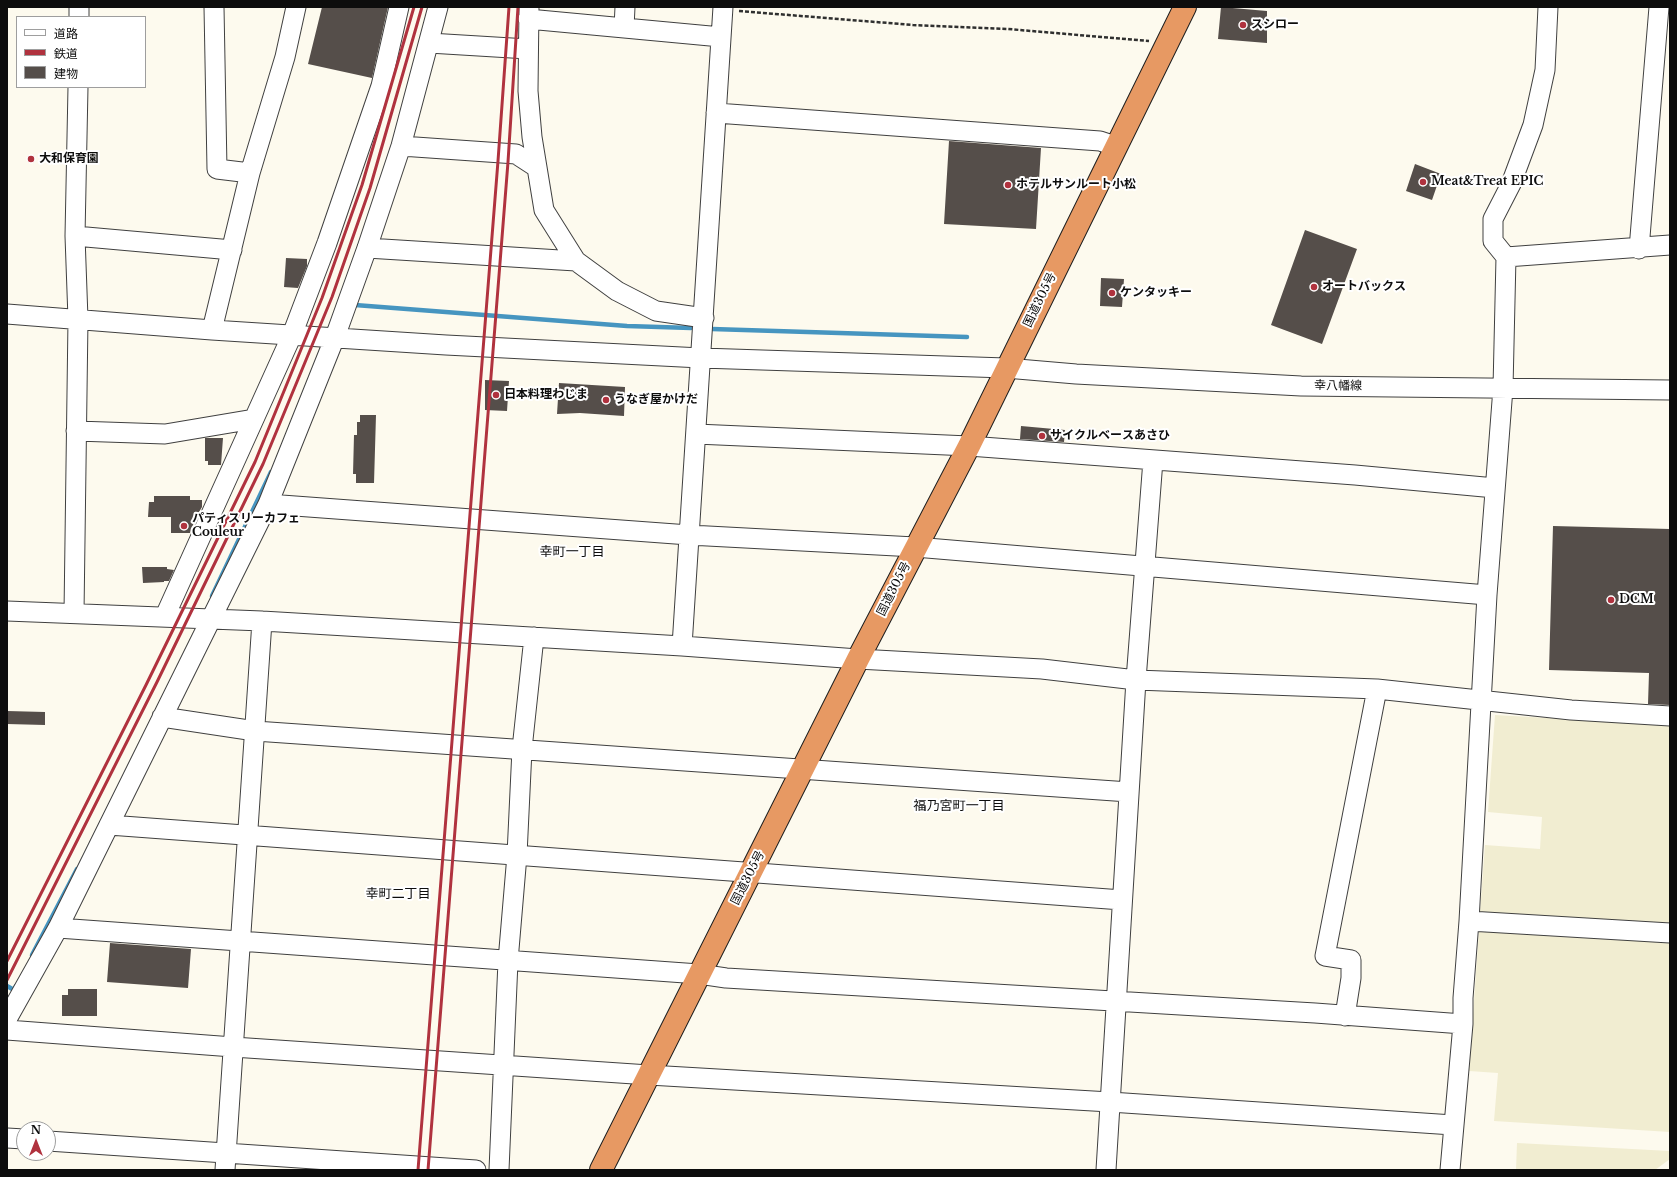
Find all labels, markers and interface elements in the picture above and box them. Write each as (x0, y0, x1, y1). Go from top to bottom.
legend (16, 16, 146, 88)
place label: スシロー (1251, 18, 1299, 32)
marker: スシロー (1238, 20, 1248, 30)
text: 道路 (54, 26, 78, 41)
text: 鉄道 (54, 46, 78, 61)
text: 建物 (54, 66, 78, 81)
place label: 大和保育園 (39, 152, 99, 166)
marker: 大和保育園 (26, 154, 36, 164)
place label: Meat&Treat EPIC (1431, 175, 1543, 189)
marker: Meat&Treat EPIC (1418, 177, 1428, 187)
place label: ホテルサンルート小松 (1016, 178, 1136, 192)
marker: ホテルサンルート小松 (1003, 180, 1013, 190)
street label: 国道305号 (1021, 270, 1059, 330)
place label: オートバックス (1322, 280, 1406, 294)
marker: オートバックス (1309, 282, 1319, 292)
place label: ケンタッキー (1120, 286, 1192, 300)
marker: ケンタッキー (1107, 288, 1117, 298)
street label: 幸八幡線 (1314, 378, 1362, 394)
place label: 日本料理わじま (504, 388, 588, 402)
marker: 日本料理わじま (491, 390, 501, 400)
place label: うなぎ屋かけだ (614, 393, 698, 407)
marker: うなぎ屋かけだ (601, 395, 611, 405)
place label: サイクルベースあさひ (1050, 429, 1170, 443)
marker: サイクルベースあさひ (1037, 431, 1047, 441)
place label: パティスリーカフェ Couleur (192, 512, 300, 540)
marker: パティスリーカフェ Couleur (179, 521, 189, 531)
district label: 幸町一丁目 (540, 544, 604, 560)
street label: 国道305号 (874, 560, 914, 618)
place label: DCM (1619, 593, 1654, 607)
marker: DCM (1606, 595, 1616, 605)
district label: 福乃宮町一丁目 (914, 798, 1004, 814)
street label: 国道305号 (728, 849, 768, 907)
district label: 幸町二丁目 (366, 886, 430, 902)
north arrow (16, 1121, 56, 1161)
text: N (31, 1123, 41, 1137)

